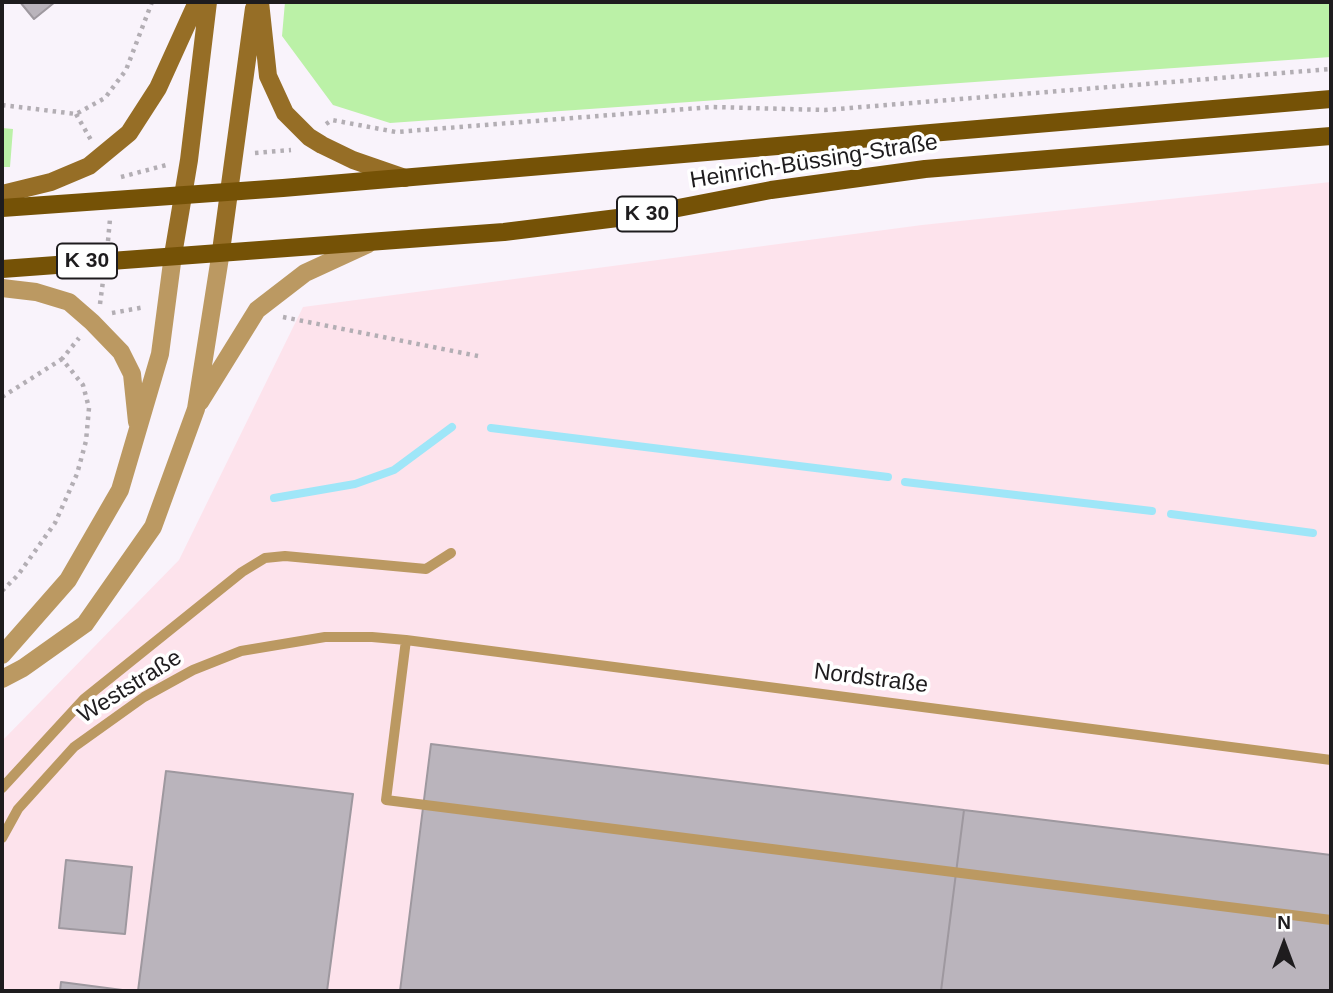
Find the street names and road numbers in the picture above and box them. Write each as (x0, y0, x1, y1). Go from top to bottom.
street label: Heinrich-Büssing-Straße (688, 129, 940, 195)
road number: K 30 (617, 196, 677, 232)
road number: K 30 (57, 244, 117, 278)
street label: Weststraße (73, 644, 187, 730)
street label: Nordstraße (812, 658, 930, 700)

